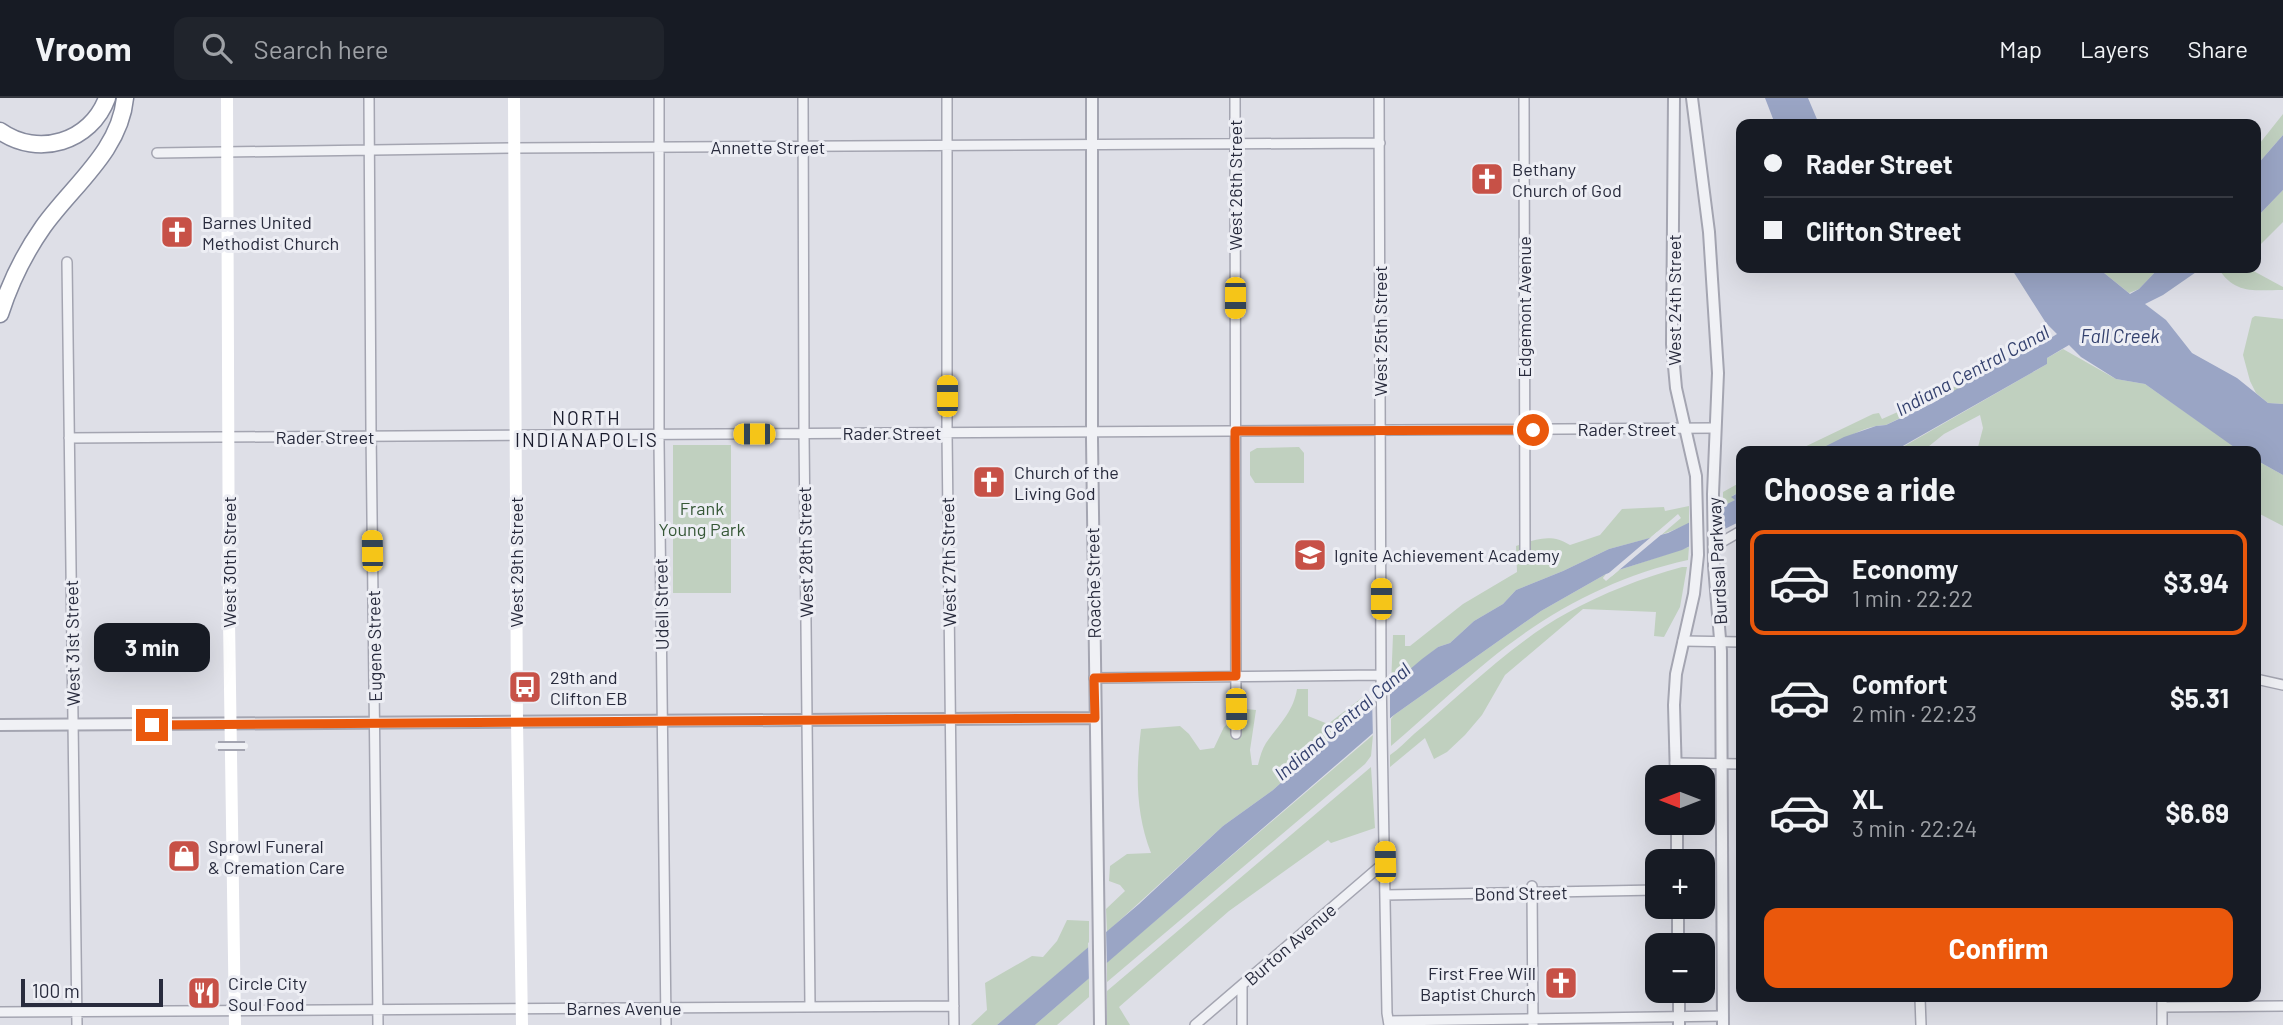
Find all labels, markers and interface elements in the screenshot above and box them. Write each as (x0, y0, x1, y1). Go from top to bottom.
search box (174, 17, 664, 80)
text: Vroom (35, 28, 132, 68)
icon: search (198, 29, 236, 67)
text: Search here (254, 33, 389, 64)
text: Map (1999, 34, 2042, 63)
text: Layers (2080, 34, 2149, 63)
text: Share (2187, 34, 2248, 63)
street label: West 26th Street (1224, 119, 1246, 251)
street label: Annette Street (711, 136, 825, 158)
text: Rader Street (1806, 148, 1953, 179)
place label: Bethany Church of God (1512, 158, 1622, 201)
church icon: Bethany Church of God (1468, 160, 1506, 198)
place label: Barnes United Methodist Church (202, 211, 339, 254)
church icon: Barnes United Methodist Church (158, 213, 196, 251)
text: Clifton Street (1806, 215, 1961, 246)
street label: West 24th Street (1663, 234, 1685, 366)
street label: Edgemont Avenue (1513, 236, 1535, 378)
street label: West 25th Street (1369, 265, 1391, 397)
car (1225, 277, 1246, 319)
water label: Indiana Central Canal (1891, 319, 2053, 420)
water label: Fall Creek (2080, 324, 2160, 347)
car (937, 375, 958, 417)
district label: NORTH INDIANAPOLIS (515, 406, 659, 451)
route start (1517, 414, 1549, 446)
street label: Rader Street (1578, 418, 1676, 440)
street label: Rader Street (843, 422, 941, 444)
car (734, 424, 776, 445)
street label: Rader Street (276, 426, 374, 448)
place label: Church of the Living God (1014, 461, 1119, 504)
church icon: Church of the Living God (970, 463, 1008, 501)
text: Choose a ride (1764, 469, 1956, 507)
street label: West 28th Street (793, 486, 817, 618)
street label: West 30th Street (218, 496, 240, 628)
street label: West 29th Street (505, 496, 527, 628)
street label: Burdsal Parkway (1703, 496, 1731, 626)
park label: Frank Young Park (659, 497, 745, 540)
street label: West 27th Street (936, 497, 960, 627)
street label: Roache Street (1081, 527, 1105, 639)
car (362, 530, 383, 572)
school or university icon: Ignite Achievement Academy (1291, 536, 1329, 574)
place label: Ignite Achievement Academy (1334, 544, 1560, 566)
icon: car (1768, 551, 1831, 614)
text: Economy (1852, 553, 1958, 584)
street label: Udell Street (649, 558, 673, 650)
text: $3.94 (2164, 567, 2229, 598)
car (1371, 578, 1392, 620)
street label: West 31st Street (60, 580, 84, 706)
text: 1 min · 22:22 (1852, 584, 1973, 612)
street label: Eugene Street (362, 590, 386, 702)
callout: 3 min (94, 624, 210, 672)
text: 3 min (125, 633, 179, 661)
water label: Indiana Central Canal (1269, 657, 1415, 785)
place label: 29th and Clifton EB (550, 666, 628, 709)
icon: car (1768, 666, 1831, 729)
bus stop icon: 29th and Clifton EB (506, 668, 544, 706)
text: Comfort (1852, 668, 1948, 699)
text: $5.31 (2170, 682, 2229, 713)
car (1226, 688, 1247, 730)
text: 2 min · 22:23 (1852, 699, 1977, 727)
route end (136, 709, 168, 741)
north arrow (1645, 765, 1715, 835)
map controls (1645, 765, 1715, 1003)
icon: car (1768, 781, 1831, 844)
text: XL (1852, 783, 1883, 814)
text: $6.69 (2165, 797, 2229, 828)
text: 3 min · 22:24 (1852, 814, 1977, 842)
place label: Sprowl Funeral & Cremation Care (208, 835, 345, 878)
shop icon: Sprowl Funeral & Cremation Care (165, 837, 203, 875)
car (1375, 841, 1396, 883)
button: + (1645, 849, 1715, 919)
street label: Bond Street (1474, 881, 1568, 905)
street label: Burton Avenue (1240, 898, 1340, 990)
button: Confirm (1764, 908, 2233, 988)
button: − (1645, 933, 1715, 1003)
place label: First Free Will Baptist Church (1420, 962, 1536, 1005)
church icon: First Free Will Baptist Church (1542, 964, 1580, 1002)
place label: Circle City Soul Food (228, 972, 307, 1015)
restaurant icon: Circle City Soul Food (185, 974, 223, 1012)
scale bar (21, 976, 163, 1008)
text: 100 m (32, 979, 80, 1002)
street label: Barnes Avenue (566, 997, 682, 1019)

